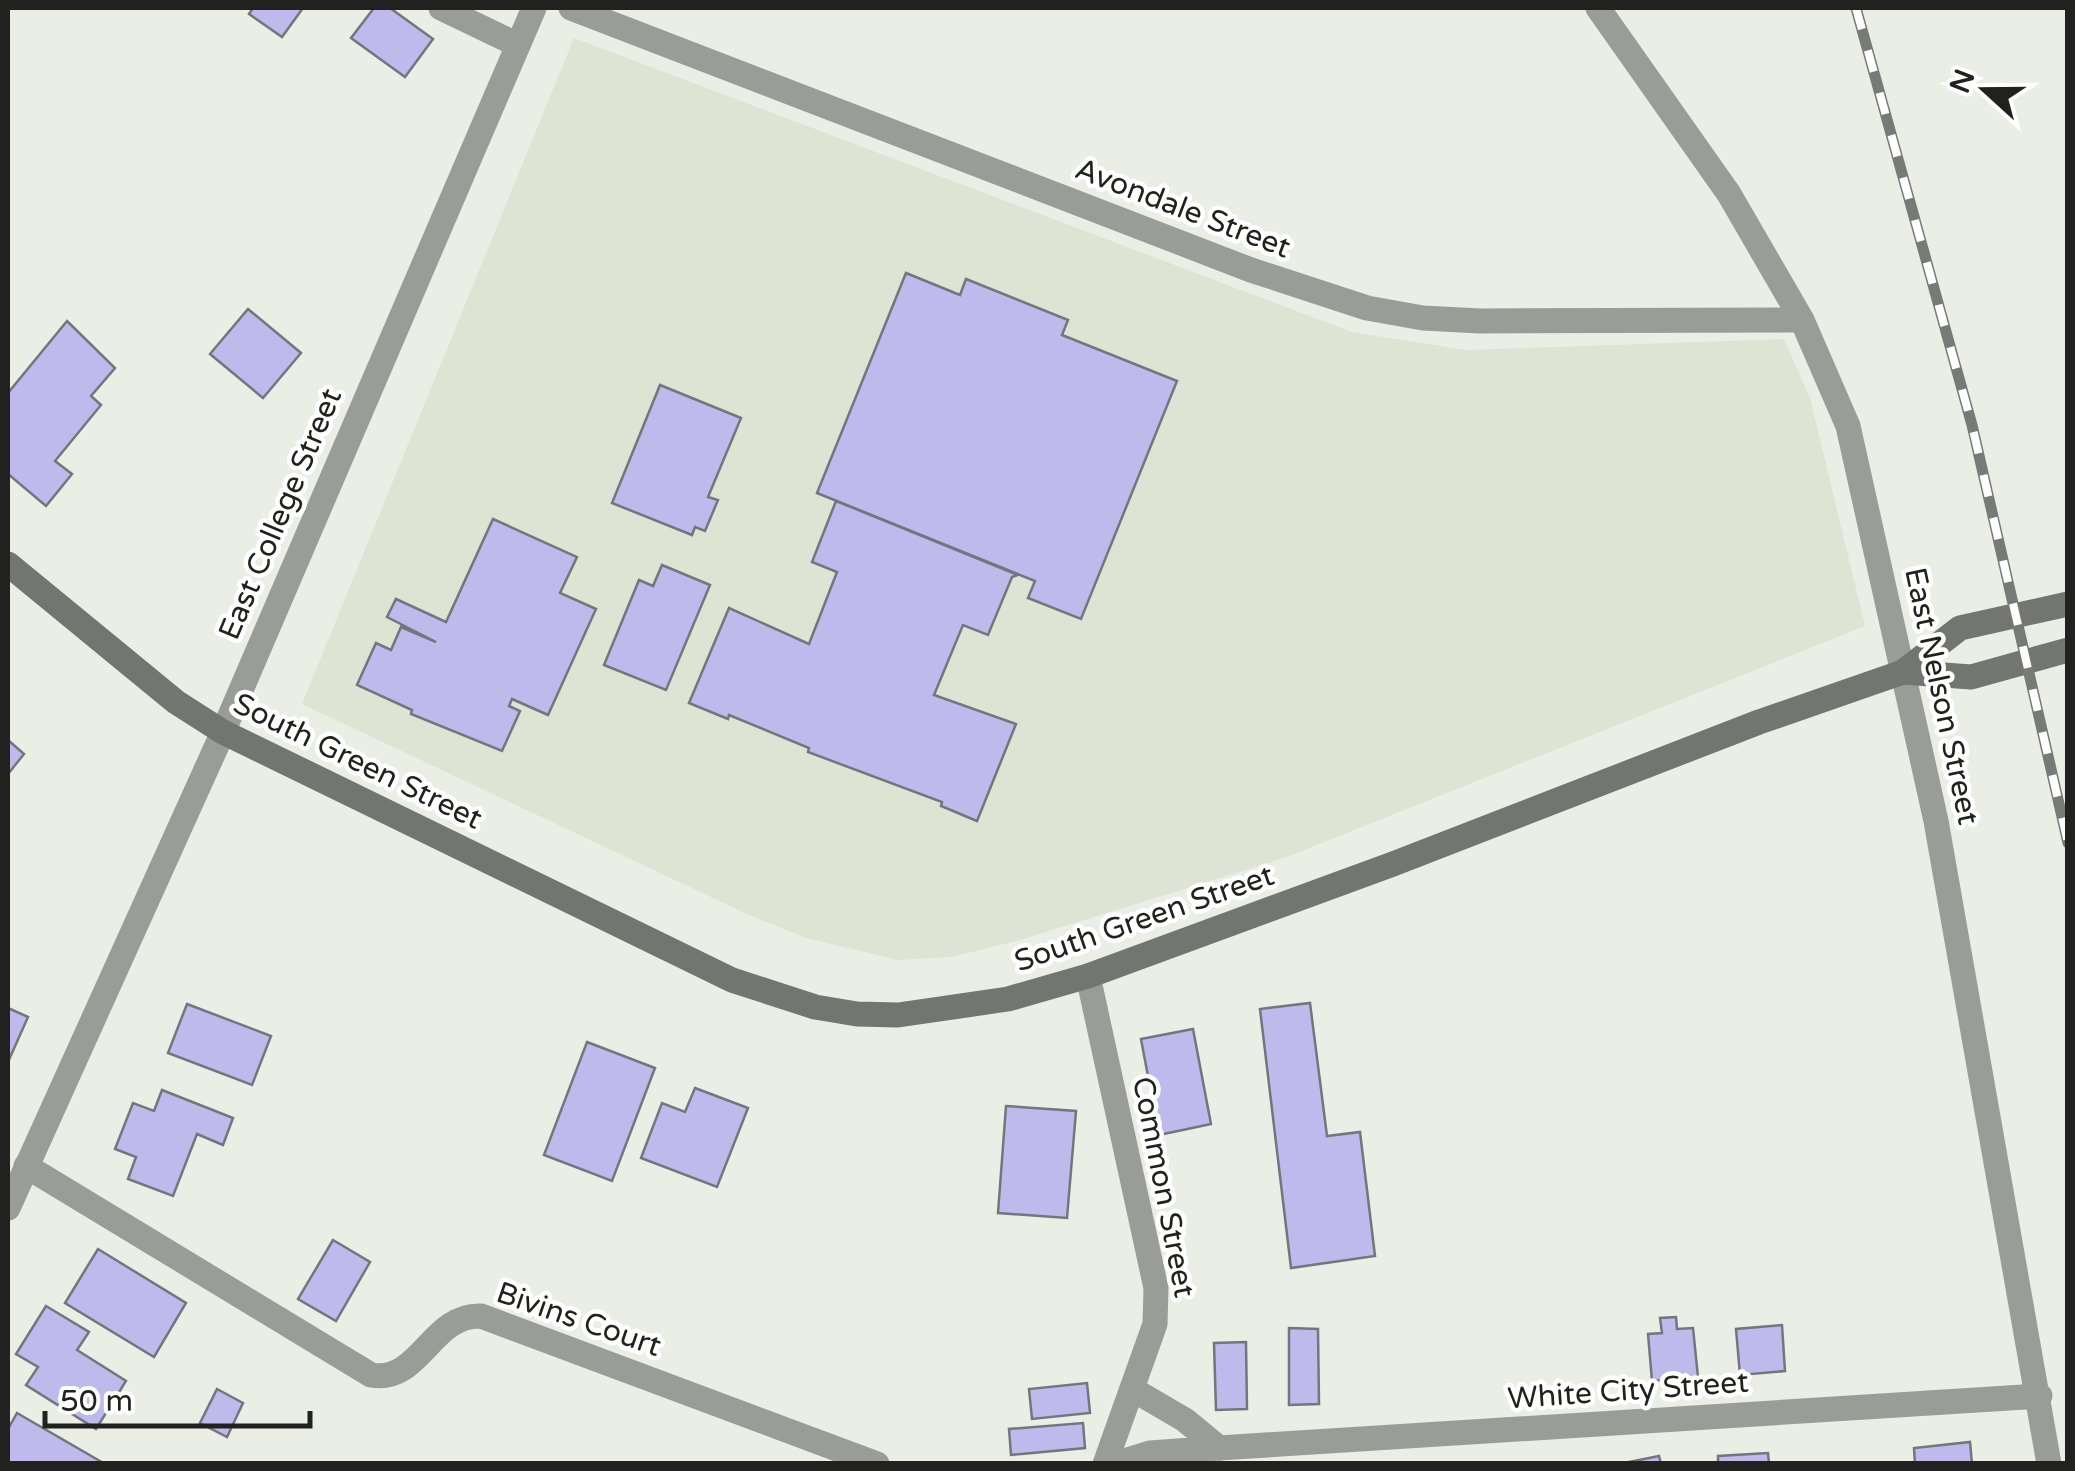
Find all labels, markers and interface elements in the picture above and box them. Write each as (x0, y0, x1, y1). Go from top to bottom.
north arrow (1935, 40, 2035, 140)
text: N (1943, 65, 1982, 98)
street label: Avondale Street (1070, 150, 1296, 266)
street label: East College Street (211, 383, 350, 645)
street label: East Nelson Street (1896, 564, 1987, 828)
street label: South Green Street (227, 685, 488, 838)
street label: South Green Street (1010, 857, 1279, 980)
street label: Common Street (1124, 1074, 1203, 1300)
street label: Bivins Court (492, 1274, 666, 1365)
street label: White City Street (1506, 1364, 1750, 1417)
scale bar (45, 1366, 310, 1428)
text: 50 m (60, 1383, 133, 1420)

